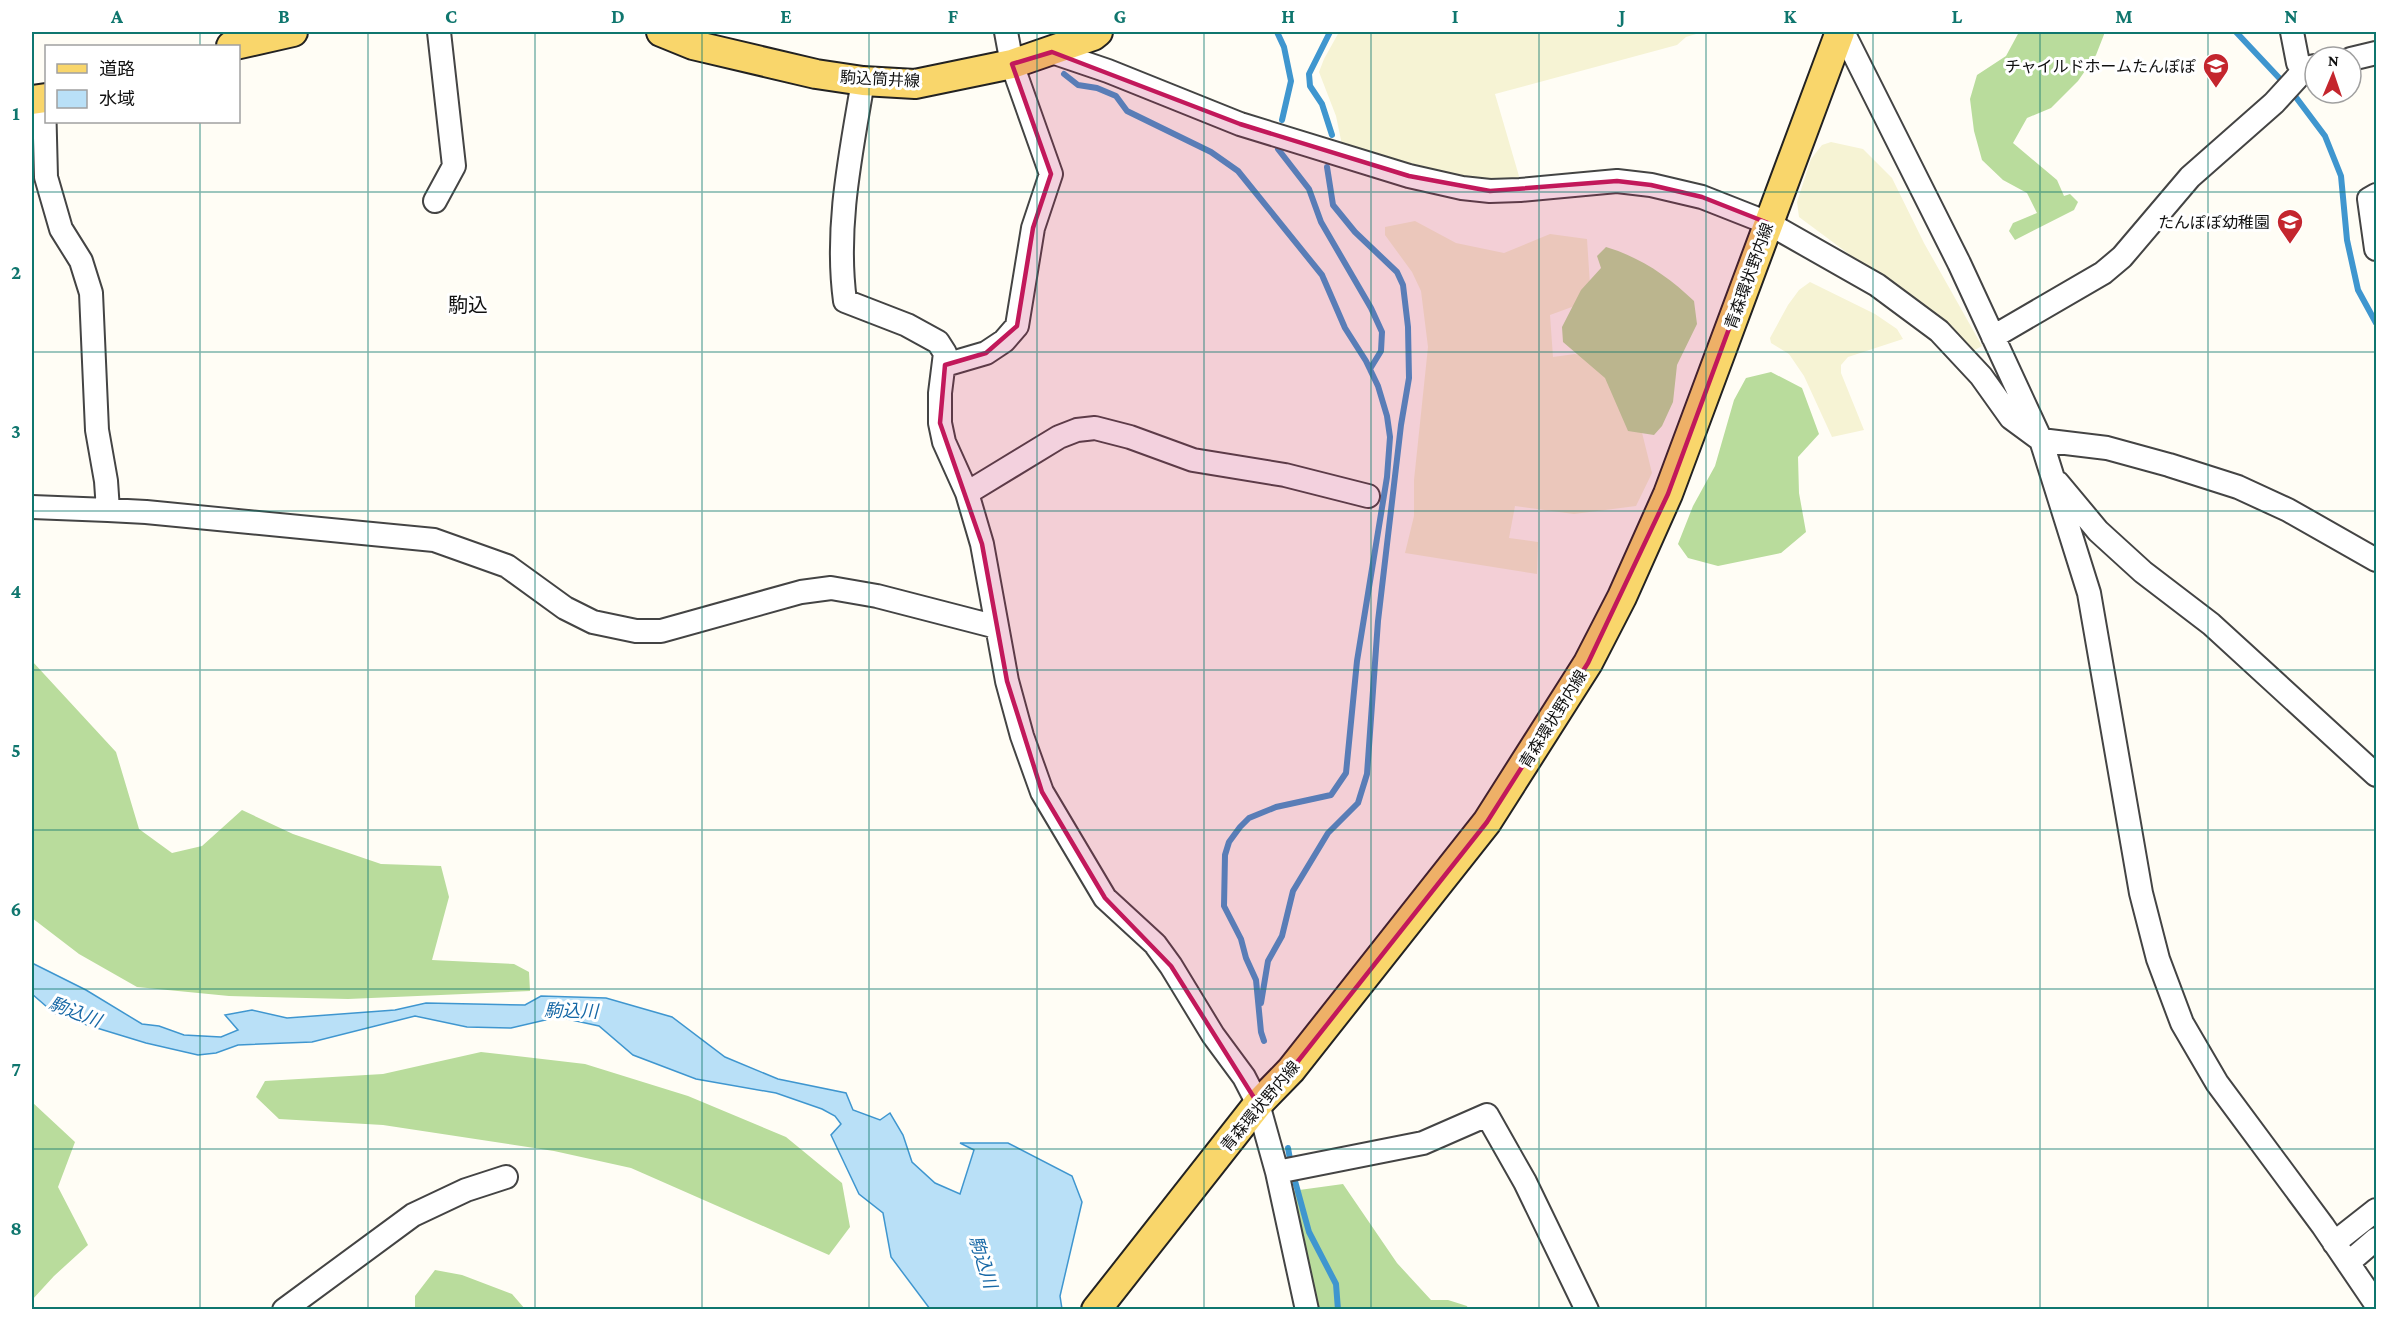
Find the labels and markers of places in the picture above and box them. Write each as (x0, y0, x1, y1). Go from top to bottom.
school or university icon: チャイルドホームたんぽぽ (2201, 51, 2231, 89)
place label: チャイルドホームたんぽぽ (2005, 58, 2196, 75)
school or university icon: たんぽぽ幼稚園 (2275, 207, 2305, 245)
place label: たんぽぽ幼稚園 (2158, 214, 2270, 231)

